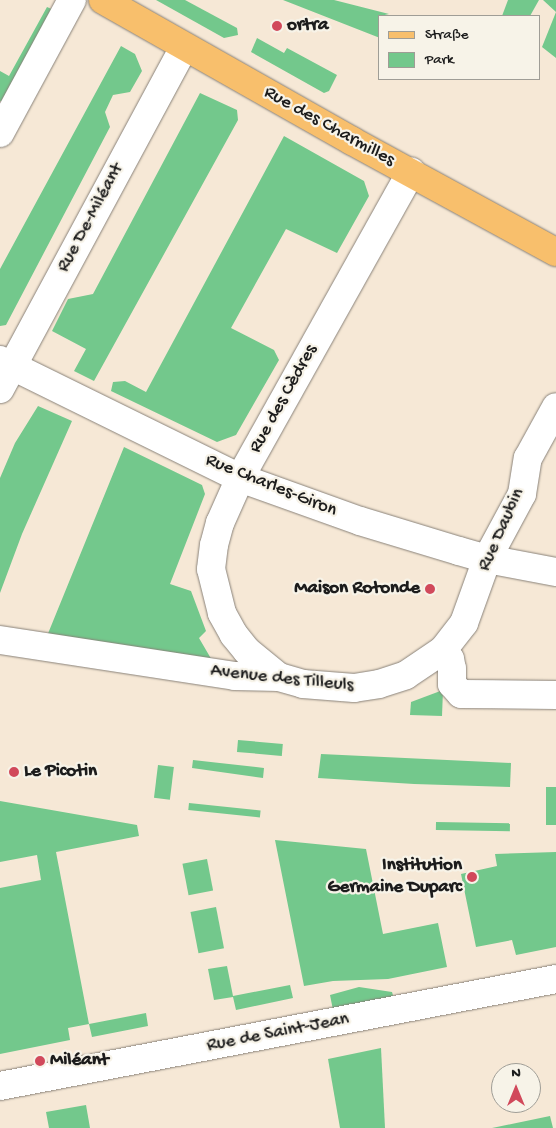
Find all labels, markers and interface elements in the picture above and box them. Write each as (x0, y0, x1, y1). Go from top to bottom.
place label: ortra (287, 15, 329, 37)
legend (378, 15, 541, 80)
marker: ortra (271, 20, 283, 32)
text: Straße (425, 26, 469, 44)
text: Park (425, 51, 454, 69)
street label: Rue des Charmilles (260, 82, 398, 172)
street label: Rue De-Miléant (53, 160, 129, 276)
street label: Rue des Cèdres (245, 341, 323, 457)
street label: Rue Charles-Giron (202, 449, 340, 523)
street label: Rue Daubin (474, 485, 530, 575)
place label: Maison Rotonde (294, 578, 420, 600)
marker: Maison Rotonde (424, 583, 436, 595)
street label: Avenue des Tilleuls (209, 660, 355, 698)
place label: Le Picotin (24, 761, 97, 783)
marker: Le Picotin (8, 766, 20, 778)
place label: Institution Germaine Duparc (328, 855, 462, 899)
marker: Institution Germaine Duparc (466, 871, 478, 883)
street label: Rue de Saint-Jean (205, 1008, 351, 1058)
place label: Miléant (50, 1050, 109, 1072)
marker: Miléant (34, 1055, 46, 1067)
north arrow (491, 1063, 541, 1113)
text: N (511, 1065, 521, 1082)

